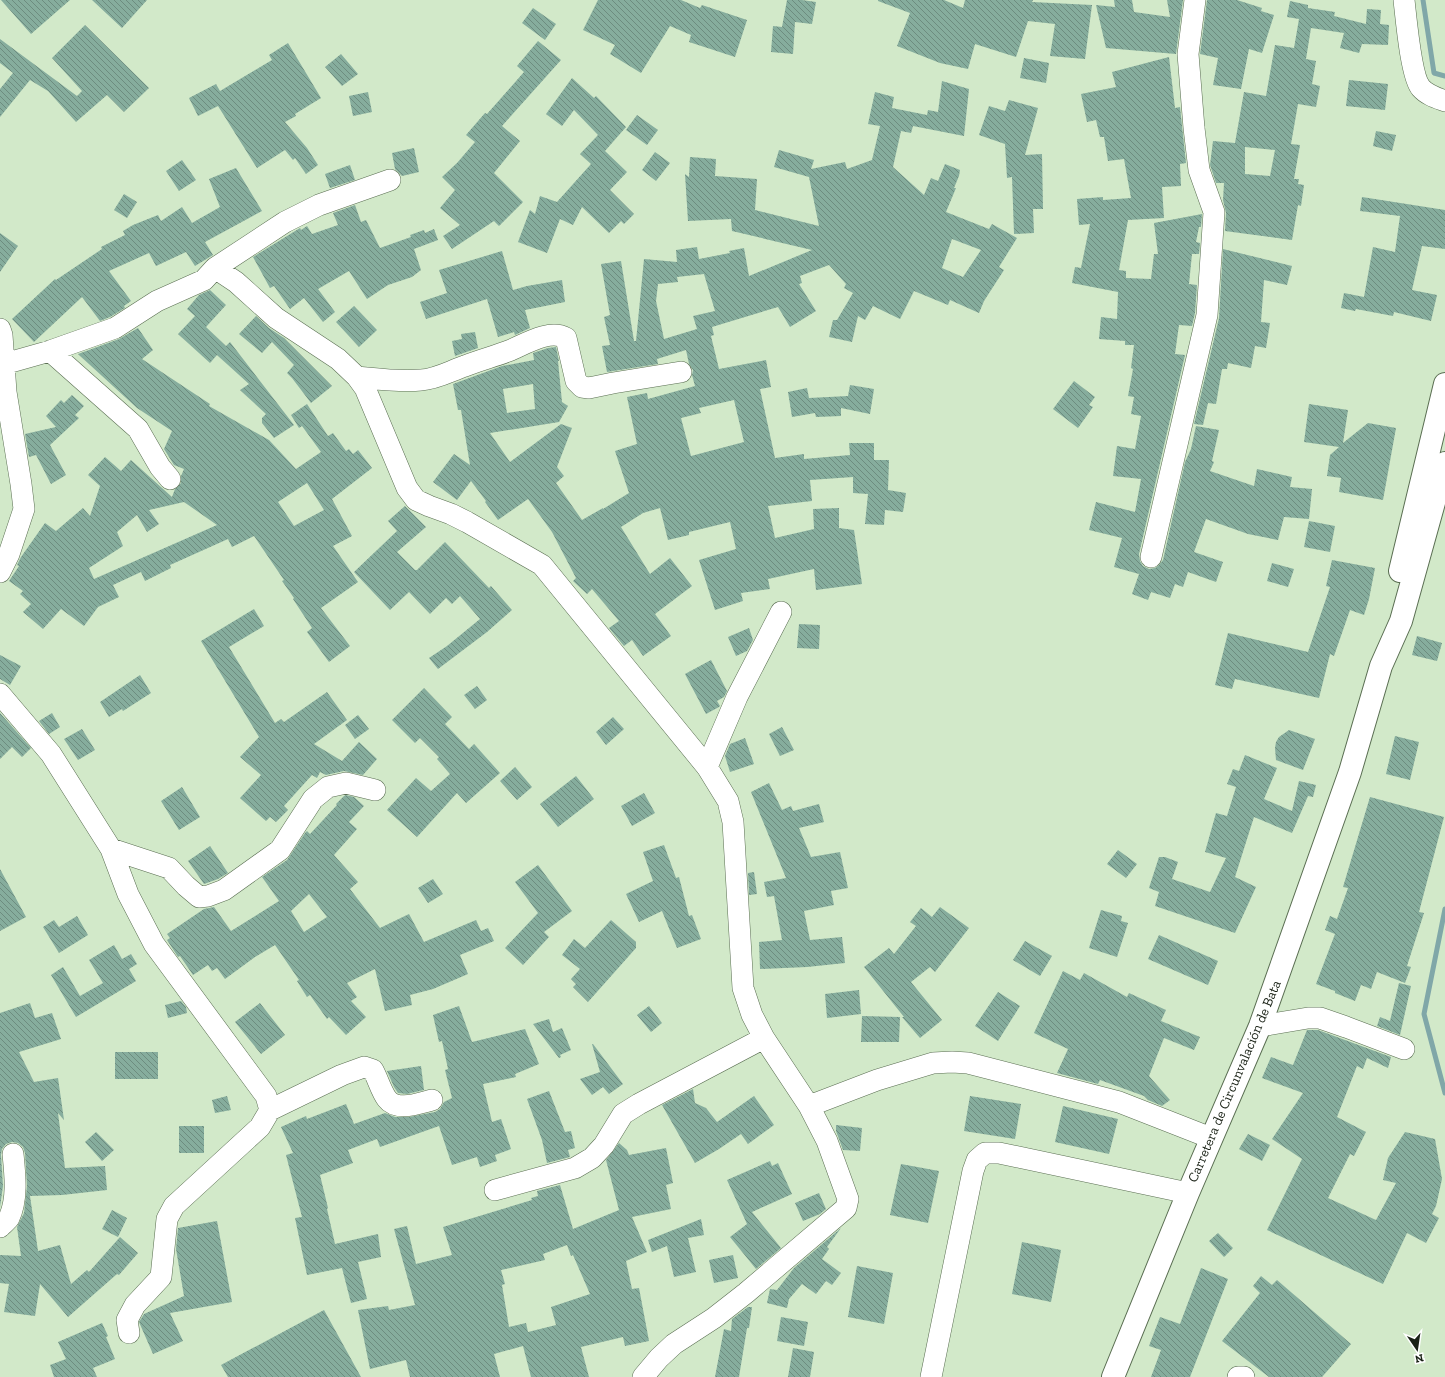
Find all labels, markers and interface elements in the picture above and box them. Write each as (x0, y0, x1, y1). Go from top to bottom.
street label: Carretera de Circunvalación de Bata (1184, 977, 1285, 1185)
north arrow (1397, 1329, 1437, 1369)
text: N (1413, 1351, 1425, 1366)

